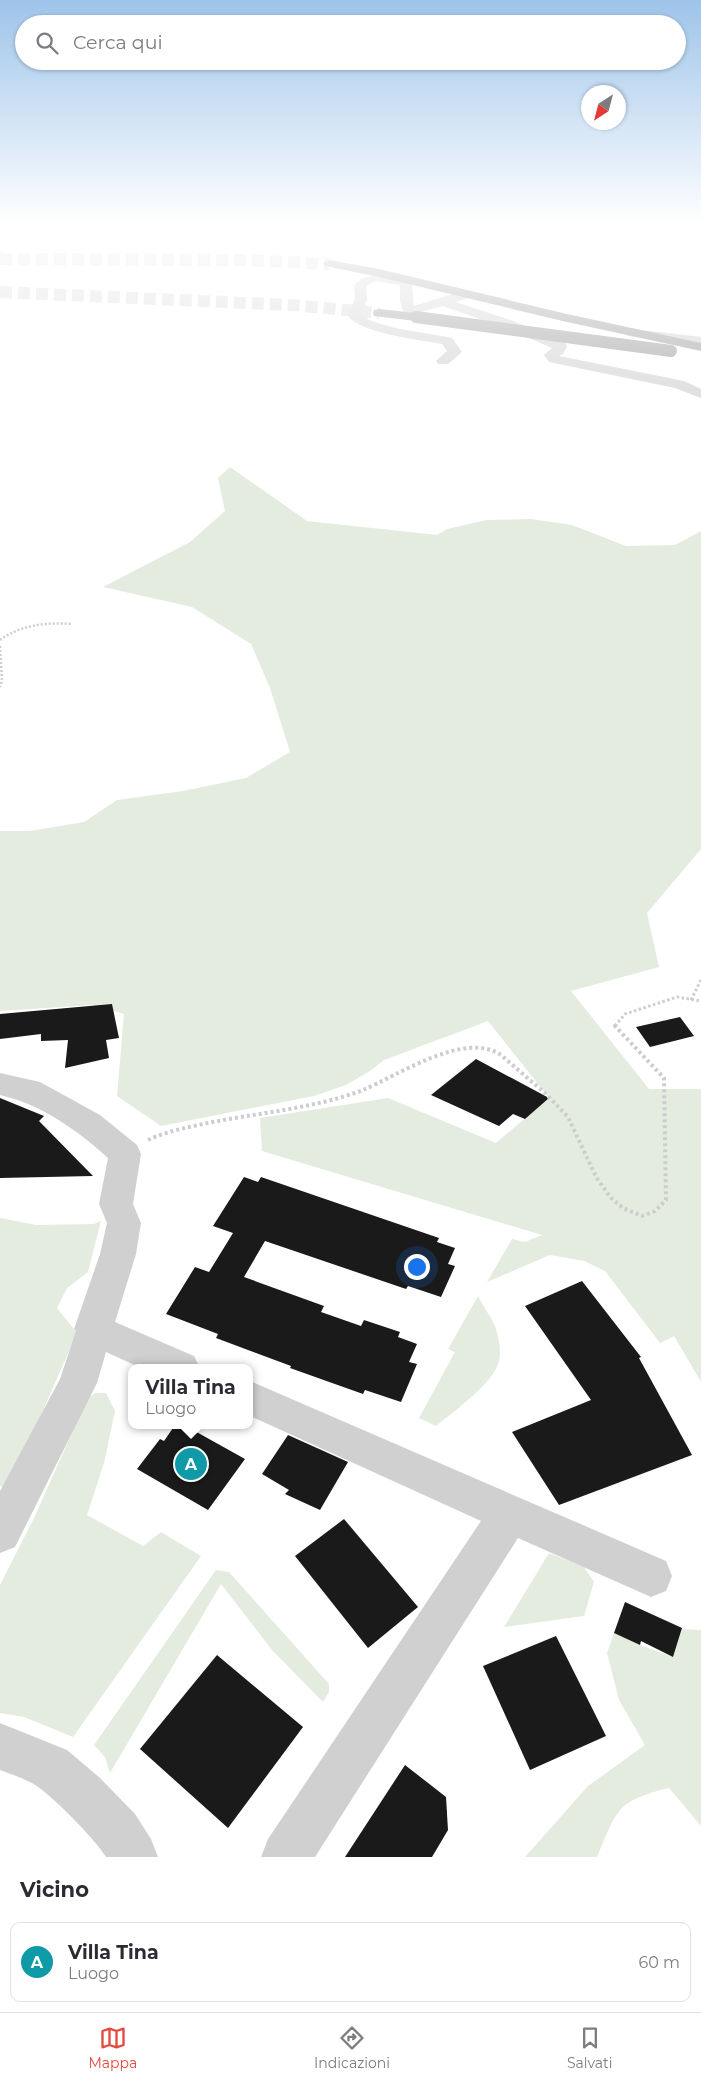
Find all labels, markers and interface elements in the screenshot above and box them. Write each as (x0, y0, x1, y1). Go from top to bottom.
search box (15, 15, 686, 70)
icon: search (33, 29, 61, 57)
text: Cerca qui (73, 31, 163, 54)
north arrow (581, 85, 626, 130)
your location (404, 1254, 430, 1280)
popup (128, 1364, 253, 1429)
text: Villa Tina (145, 1376, 236, 1399)
text: Luogo (145, 1399, 196, 1418)
pin: A (175, 1445, 207, 1483)
text: Vicino (20, 1877, 89, 1902)
text: Villa Tina (68, 1941, 159, 1964)
text: A (31, 1953, 43, 1972)
text: 60 m (638, 1953, 680, 1972)
text: Luogo (68, 1964, 119, 1983)
tab: Mappa (88, 2024, 137, 2072)
tab: Indicazioni (314, 2024, 390, 2072)
tab: Salvati (567, 2024, 613, 2072)

